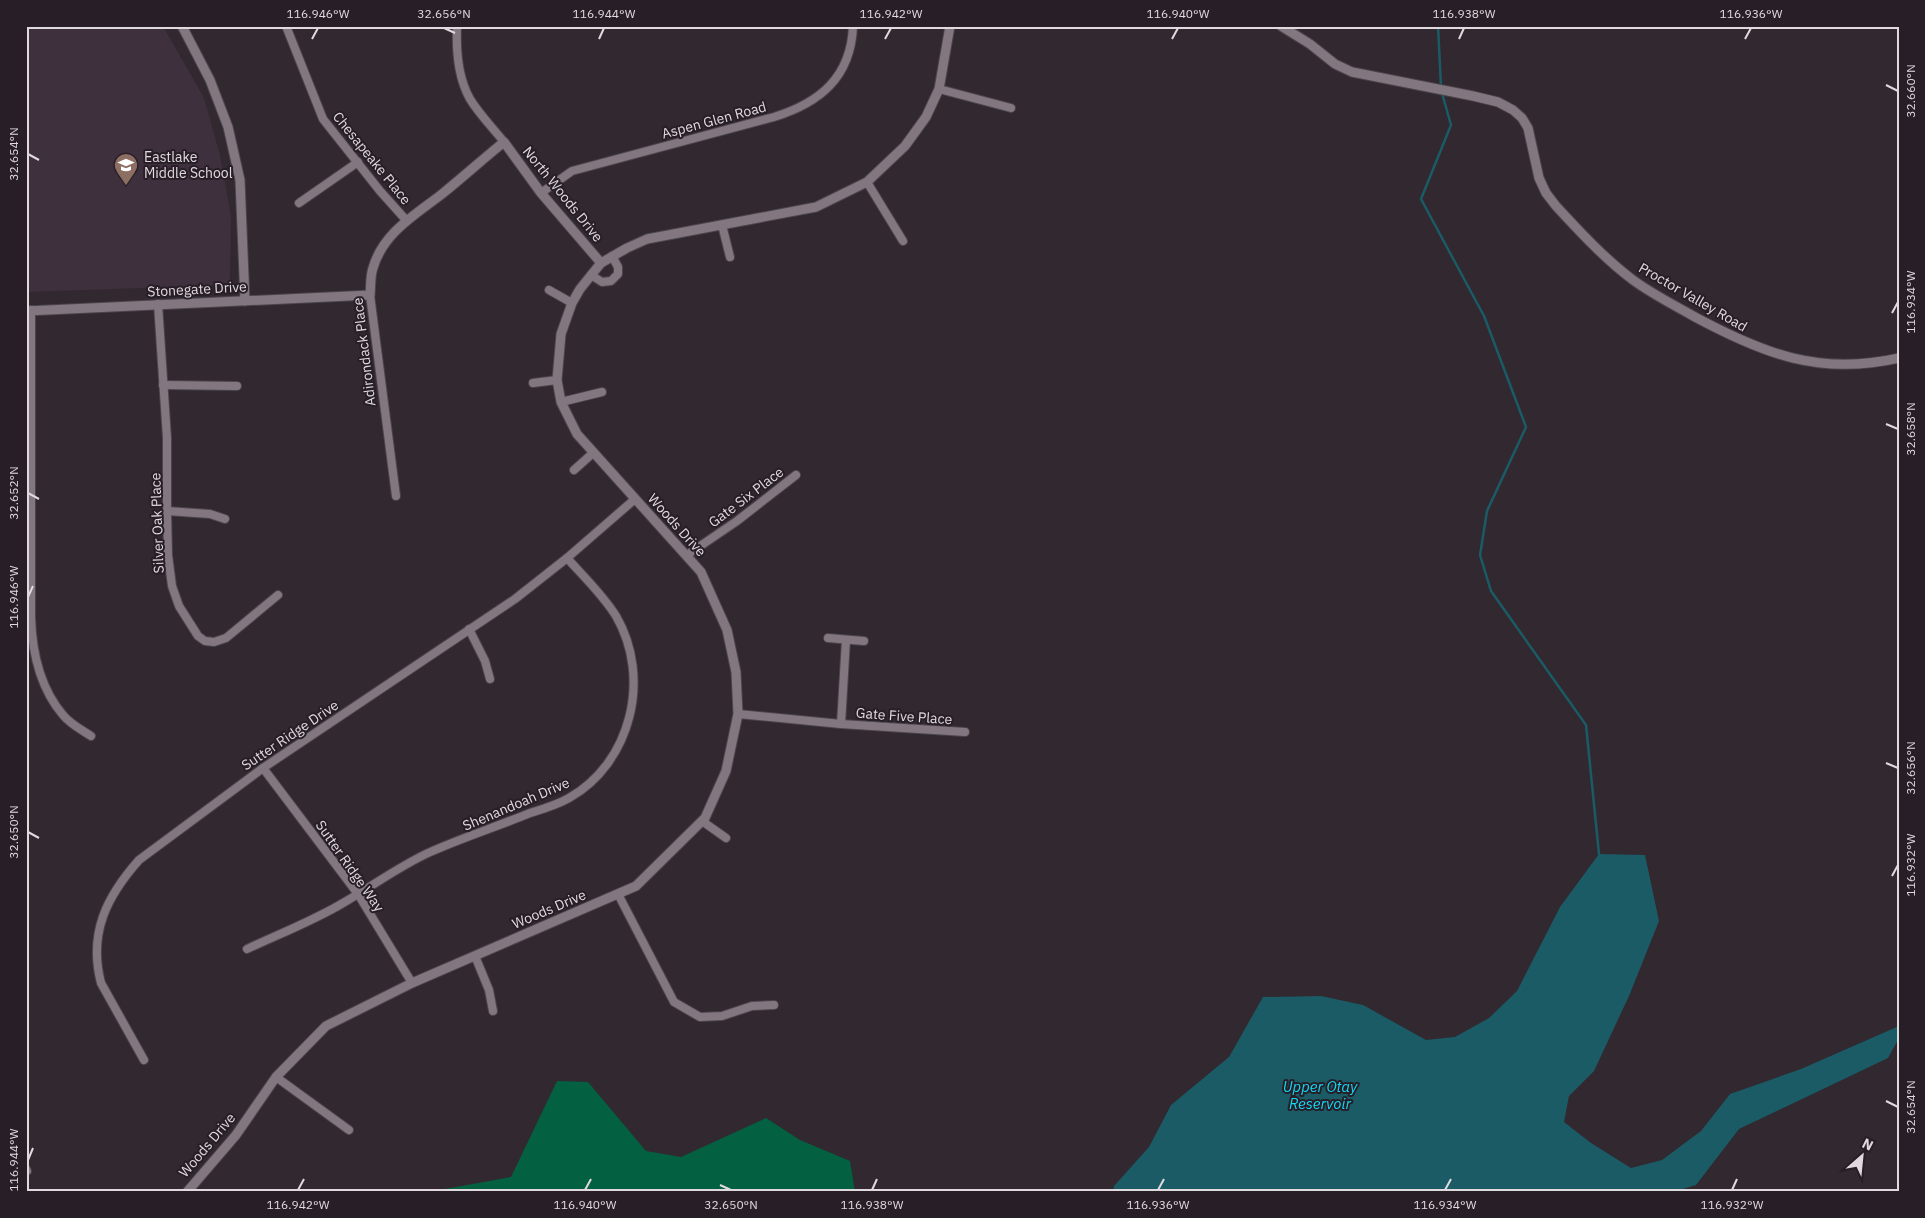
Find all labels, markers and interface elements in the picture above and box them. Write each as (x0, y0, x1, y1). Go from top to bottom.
text: 116.946°W (287, 6, 350, 21)
text: 32.656°N (417, 6, 471, 21)
text: 116.944°W (573, 6, 636, 21)
text: 116.942°W (860, 6, 923, 21)
text: 116.940°W (1147, 6, 1210, 21)
text: 116.938°W (1433, 6, 1496, 21)
text: 116.936°W (1720, 6, 1783, 21)
text: 32.660°N (1903, 64, 1918, 118)
street label: Aspen Glen Road (660, 97, 768, 143)
street label: Chesapeake Place (329, 108, 415, 208)
text: 32.654°N (6, 127, 21, 181)
street label: North Woods Drive (519, 143, 607, 246)
place label: Eastlake Middle School (144, 148, 233, 182)
school or university icon: Eastlake Middle School (113, 152, 139, 186)
street label: Proctor Valley Road (1635, 259, 1751, 335)
text: 116.934°W (1903, 270, 1918, 333)
street label: Stonegate Drive (147, 277, 248, 301)
street label: Adirondack Place (348, 296, 380, 407)
text: 32.658°N (1903, 402, 1918, 456)
street label: Gate Six Place (705, 463, 787, 531)
text: 32.652°N (6, 466, 21, 520)
street label: Silver Oak Place (146, 472, 168, 574)
street label: Woods Drive (644, 490, 710, 560)
text: 116.946°W (6, 565, 21, 628)
street label: Sutter Ridge Drive (238, 696, 342, 774)
street label: Gate Five Place (855, 704, 953, 728)
text: 32.656°N (1903, 741, 1918, 795)
street label: Shenandoah Drive (460, 773, 572, 835)
text: 32.650°N (6, 805, 21, 859)
street label: Sutter Ridge Way (312, 817, 388, 915)
text: 116.932°W (1903, 833, 1918, 896)
street label: Woods Drive (509, 885, 589, 933)
water label: Upper Otay Reservoir (1283, 1077, 1358, 1113)
text: 32.654°N (1903, 1080, 1918, 1134)
street label: Woods Drive (175, 1109, 239, 1181)
text: 116.944°W (6, 1128, 21, 1191)
north arrow (1838, 1130, 1888, 1180)
text: N (1859, 1134, 1877, 1155)
text: 116.942°W (267, 1197, 330, 1212)
text: 116.940°W (554, 1197, 617, 1212)
text: 32.650°N (704, 1197, 758, 1212)
text: 116.938°W (841, 1197, 904, 1212)
text: 116.936°W (1127, 1197, 1190, 1212)
text: 116.934°W (1414, 1197, 1477, 1212)
text: 116.932°W (1701, 1197, 1764, 1212)

